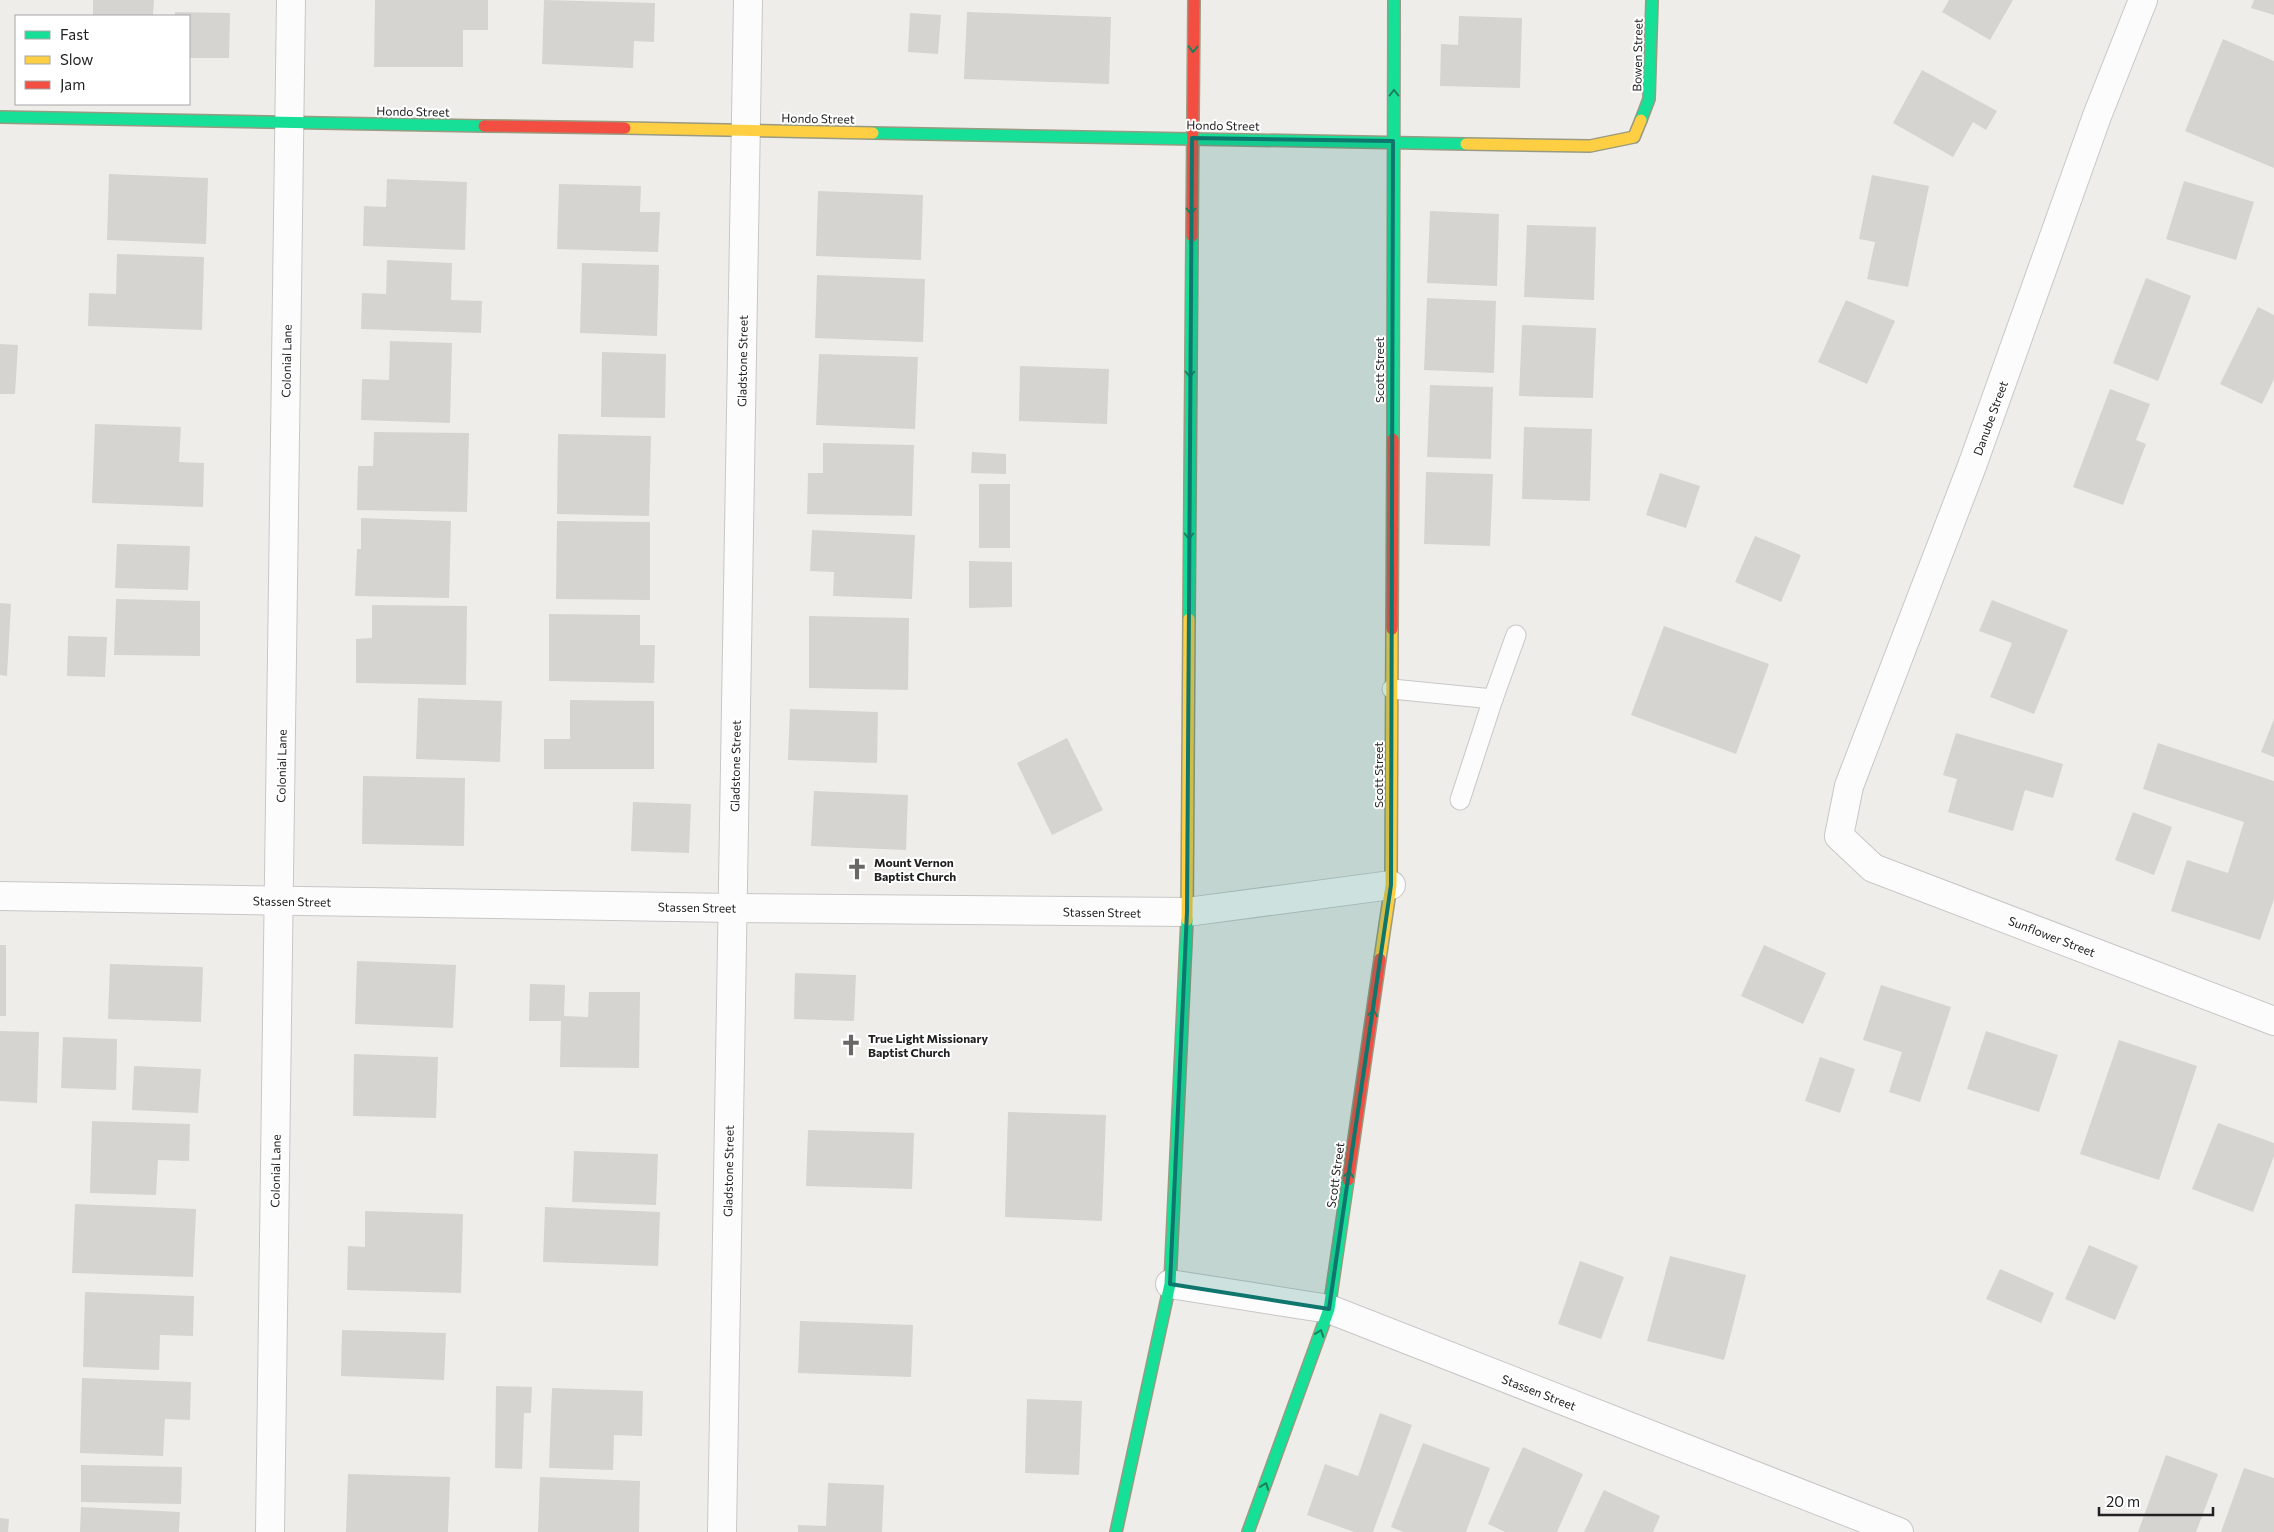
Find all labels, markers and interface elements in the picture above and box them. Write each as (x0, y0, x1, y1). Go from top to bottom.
legend (15, 15, 190, 105)
street label: Bowen Street (1629, 18, 1645, 92)
text: Fast (60, 25, 89, 43)
one-way arrow (1188, 45, 1198, 53)
text: Slow (60, 50, 93, 68)
text: Jam (60, 75, 85, 93)
one-way arrow (1389, 88, 1399, 96)
street label: Hondo Street (376, 103, 450, 119)
street label: Hondo Street (781, 110, 855, 126)
street label: Hondo Street (1186, 117, 1260, 133)
one-way arrow (1186, 208, 1196, 215)
street label: Gladstone Street (734, 315, 750, 407)
street label: Colonial Lane (278, 324, 294, 398)
street label: Scott Street (1372, 337, 1386, 403)
one-way arrow (1185, 370, 1195, 378)
street label: Danube Street (1970, 379, 2010, 457)
one-way arrow (1184, 532, 1194, 540)
street label: Gladstone Street (727, 720, 743, 812)
street label: Colonial Lane (273, 729, 289, 803)
street label: Scott Street (1371, 742, 1385, 808)
place label: Mount Vernon Baptist Church (874, 855, 956, 883)
church icon: Mount Vernon Baptist Church (844, 856, 870, 882)
street label: Stassen Street (253, 893, 331, 909)
street label: Stassen Street (658, 899, 736, 915)
street label: Stassen Street (1063, 904, 1141, 920)
street label: Sunflower Street (2006, 913, 2098, 959)
one-way arrow (1367, 1009, 1377, 1018)
place label: True Light Missionary Baptist Church (868, 1031, 988, 1059)
church icon: True Light Missionary Baptist Church (838, 1032, 864, 1058)
street label: Gladstone Street (720, 1125, 736, 1217)
street label: Colonial Lane (267, 1134, 283, 1208)
street label: Scott Street (1323, 1141, 1347, 1209)
one-way arrow (1343, 1170, 1353, 1178)
one-way arrow (1314, 1330, 1324, 1338)
street label: Stassen Street (1500, 1371, 1578, 1413)
one-way arrow (1259, 1482, 1269, 1491)
scale bar (2099, 1484, 2213, 1516)
text: 20 m (2106, 1492, 2140, 1510)

